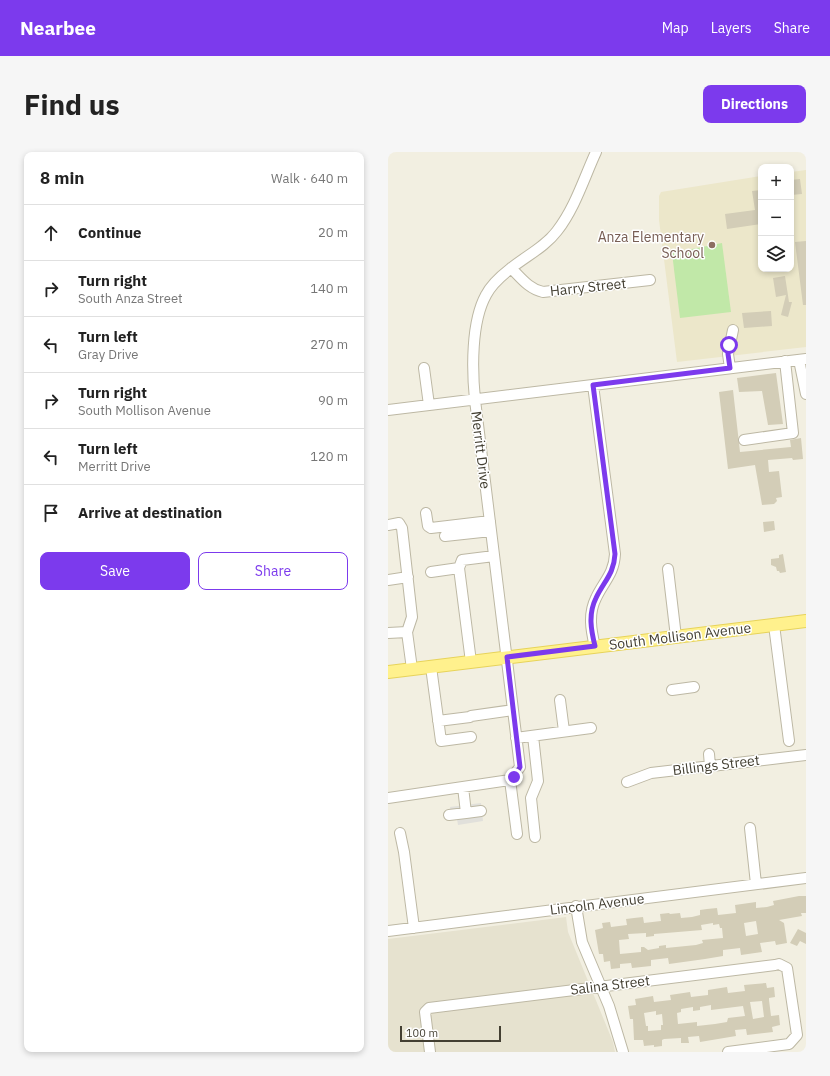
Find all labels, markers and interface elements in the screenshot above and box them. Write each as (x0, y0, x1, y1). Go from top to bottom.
text: Nearbee (20, 16, 96, 40)
text: Map (662, 19, 689, 37)
text: Layers (711, 19, 752, 37)
text: Share (774, 19, 810, 37)
button: Directions (703, 85, 806, 123)
text: Find us (24, 86, 120, 123)
map controls (758, 164, 794, 272)
button: + (758, 164, 794, 200)
text: 8 min (40, 167, 84, 189)
text: Walk · 640 m (271, 170, 348, 187)
button: − (758, 200, 794, 236)
icon: ahead (40, 222, 62, 244)
text: Continue (78, 223, 142, 242)
text: 20 m (318, 224, 348, 241)
place label: Anza Elementary School (598, 228, 704, 262)
button: layers (758, 236, 794, 272)
marker: Anza Elementary School (707, 240, 717, 250)
text: Turn right (78, 271, 147, 290)
street label: Harry Street (549, 274, 627, 300)
icon: right (40, 278, 62, 300)
text: 140 m (310, 280, 348, 297)
text: South Anza Street (78, 290, 183, 307)
text: Turn left (78, 327, 138, 346)
icon: left (40, 334, 62, 356)
text: 270 m (310, 336, 348, 353)
route start (720, 336, 738, 354)
text: Gray Drive (78, 346, 138, 363)
text: Turn right (78, 383, 147, 402)
icon: right (40, 390, 62, 412)
text: 90 m (318, 392, 348, 409)
text: South Mollison Avenue (78, 402, 211, 419)
street label: Merritt Drive (467, 410, 495, 490)
text: Turn left (78, 439, 138, 458)
icon: left (40, 446, 62, 468)
text: 120 m (310, 448, 348, 465)
text: Merritt Drive (78, 458, 151, 475)
icon: arrive (40, 502, 62, 524)
text: Arrive at destination (78, 503, 222, 522)
button: Save (40, 552, 190, 590)
button: Share (198, 552, 348, 590)
street label: South Mollison Avenue (608, 618, 752, 654)
street label: Billings Street (671, 751, 761, 779)
route end (505, 768, 523, 786)
street label: Lincoln Avenue (549, 889, 646, 919)
street label: Salina Street (569, 971, 651, 999)
scale bar (400, 1024, 501, 1043)
text: 100 m (406, 1026, 438, 1040)

